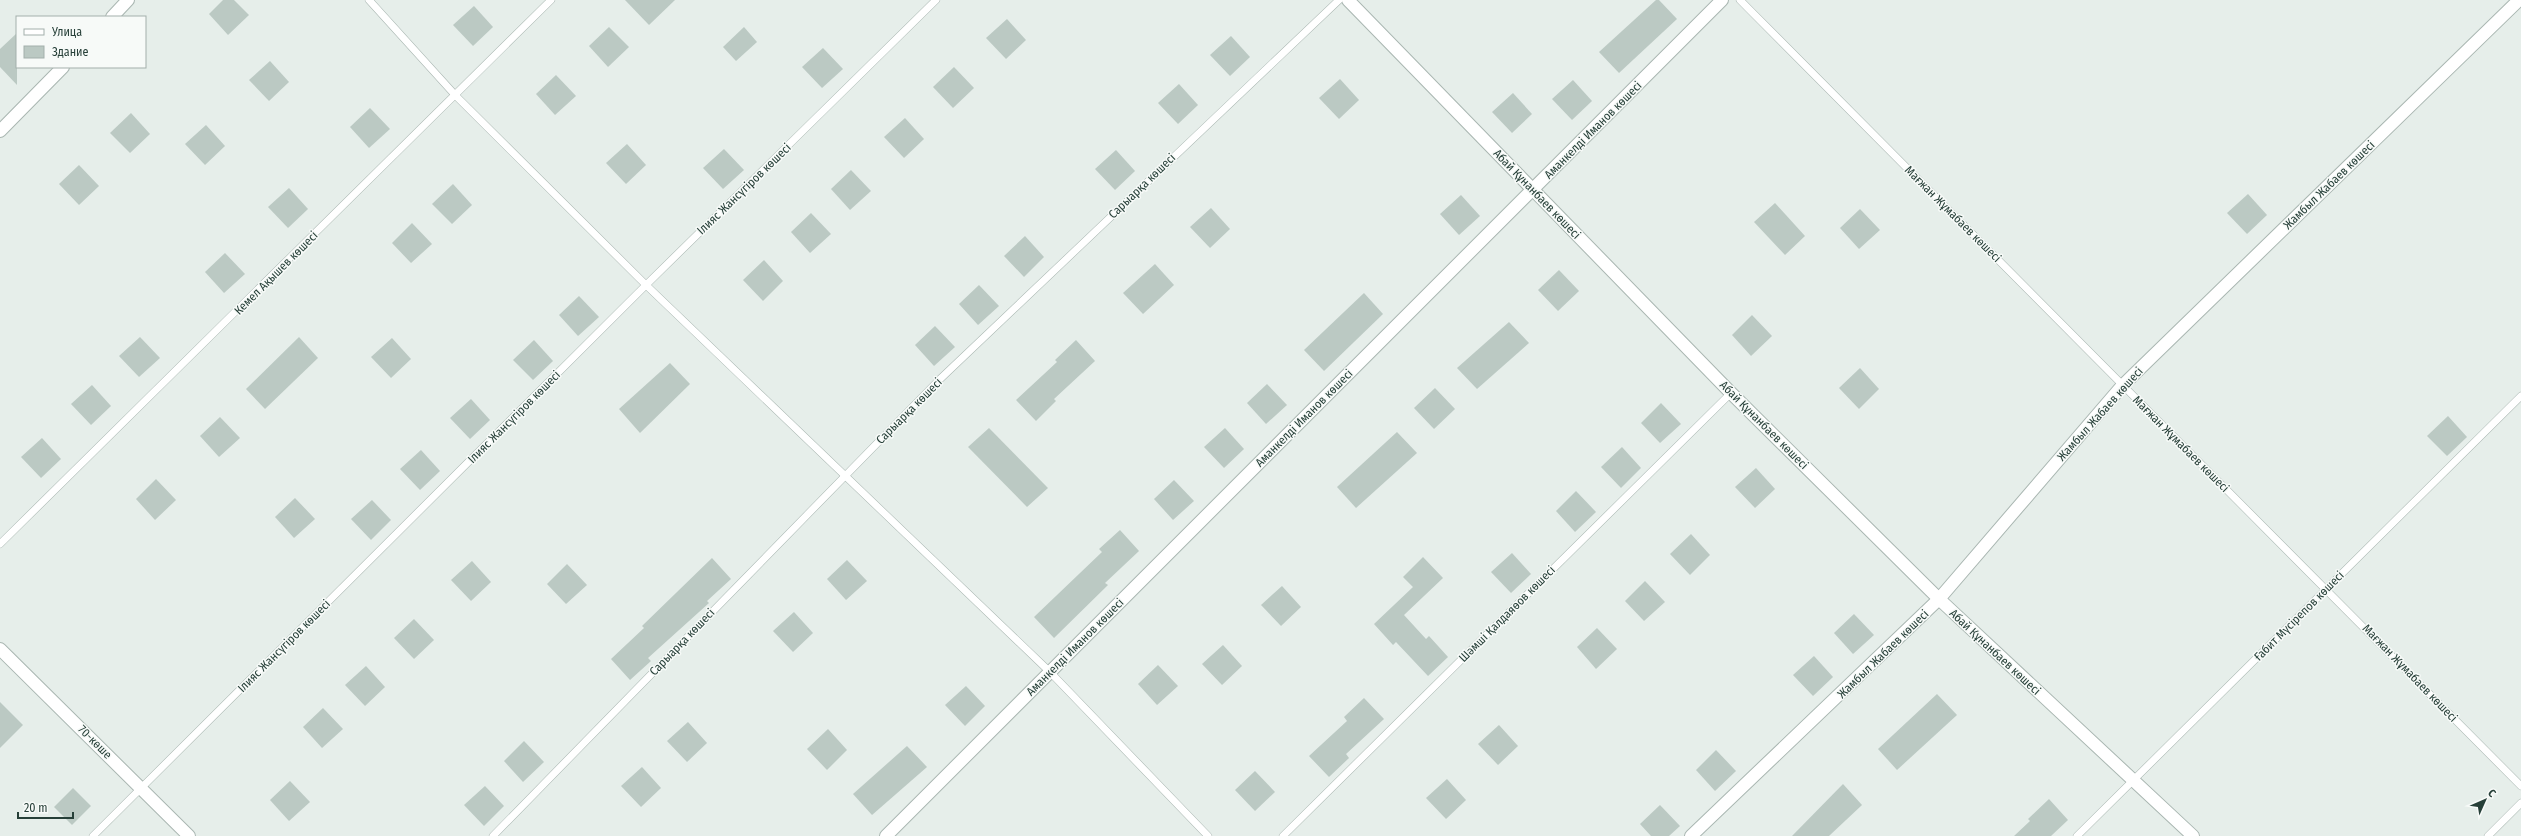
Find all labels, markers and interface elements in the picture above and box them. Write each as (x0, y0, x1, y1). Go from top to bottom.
legend (16, 16, 146, 68)
text: Улица (51, 25, 82, 39)
text: Здание (52, 45, 88, 59)
street label: Аманкелді Иманов көшесі (1541, 78, 1645, 182)
street label: Жамбыл Жабаев көшесі (2281, 138, 2377, 232)
street label: Ілияс Жансүгіров көшесі (694, 141, 794, 237)
street label: Абай Құнанбаев көшесі (1491, 146, 1583, 242)
street label: Сарыарқа көшесі (1106, 151, 1178, 221)
street label: Мағжан Жұмабаев көшесі (1902, 163, 2004, 265)
street label: Кемел Ақышев көшесі (231, 228, 321, 318)
street label: Жамбыл Жабаев көшесі (2054, 364, 2146, 464)
street label: Аманкелді Иманов көшесі (1252, 366, 1356, 470)
street label: Ілияс Жансүгіров көшесі (465, 368, 563, 466)
street label: Сарыарқа көшесі (873, 375, 945, 447)
street label: Абай Құнанбаев көшесі (1717, 378, 1811, 472)
street label: Мағжан Жұмабаев көшесі (2130, 393, 2232, 495)
street label: Шәмші Қалдаяөов көшесі (1456, 563, 1558, 665)
street label: Ғабит Мүсірепов көшесі (2251, 568, 2347, 664)
street label: Аманкелді Иманов көшесі (1023, 595, 1127, 699)
street label: Ілияс Жансүгіров көшесі (235, 597, 333, 695)
street label: Сарыарқа көшесі (647, 606, 717, 678)
street label: Абай Құнанбаев көшесі (1947, 606, 2043, 698)
street label: Жамбыл Жабаев көшесі (1835, 607, 1931, 701)
street label: Мағжан Жұмабаев көшесі (2360, 621, 2460, 725)
street label: 70-көше (75, 722, 115, 762)
north arrow (2465, 780, 2505, 820)
text: С (2485, 787, 2499, 800)
scale bar (18, 794, 73, 820)
text: 20 m (24, 801, 48, 815)

